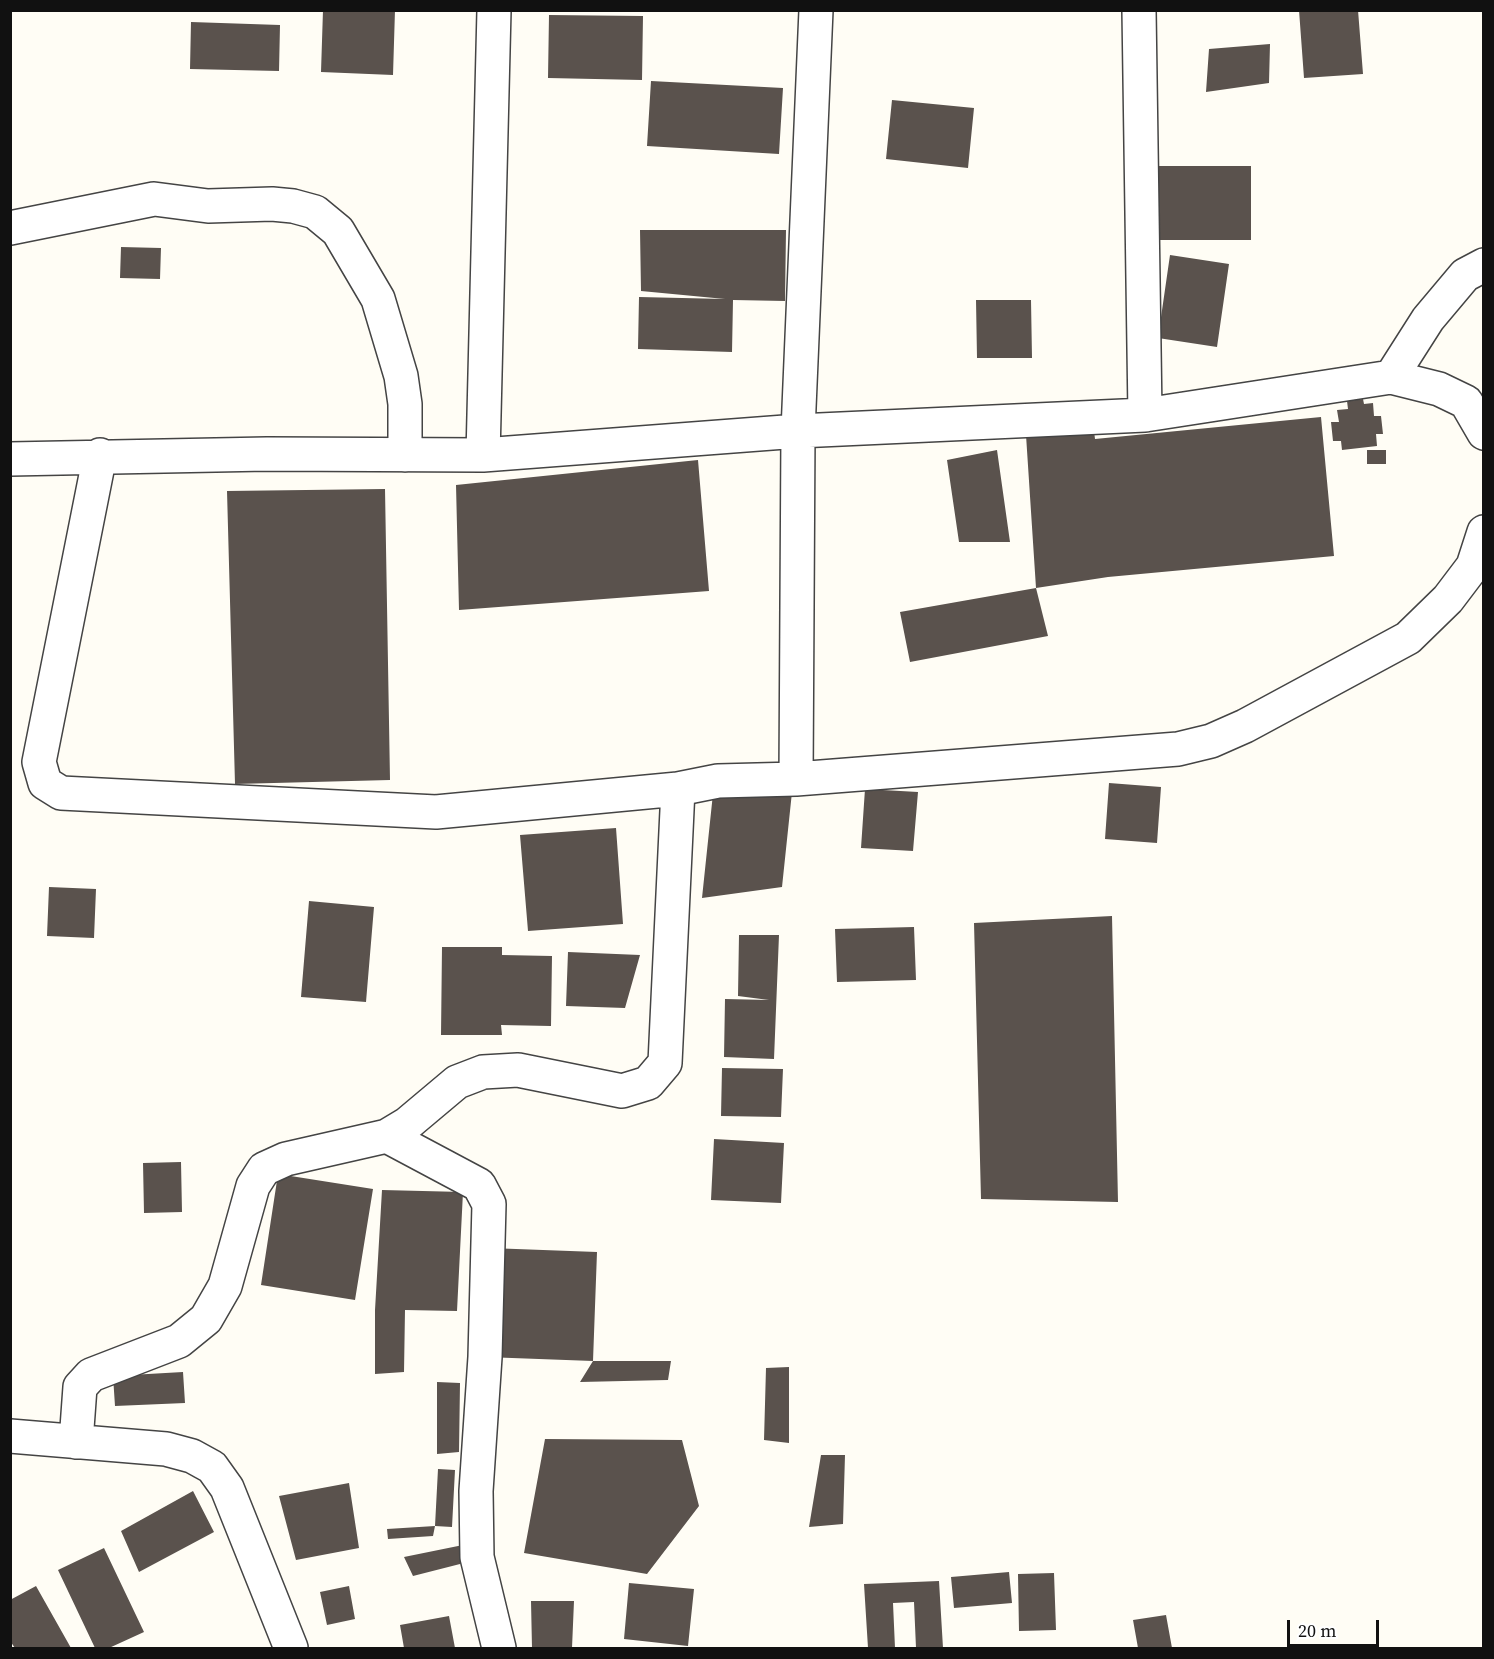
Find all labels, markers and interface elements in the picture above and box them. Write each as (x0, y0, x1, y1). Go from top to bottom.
scale bar (1290, 1608, 1382, 1646)
text: 20 m (1298, 1618, 1336, 1643)

